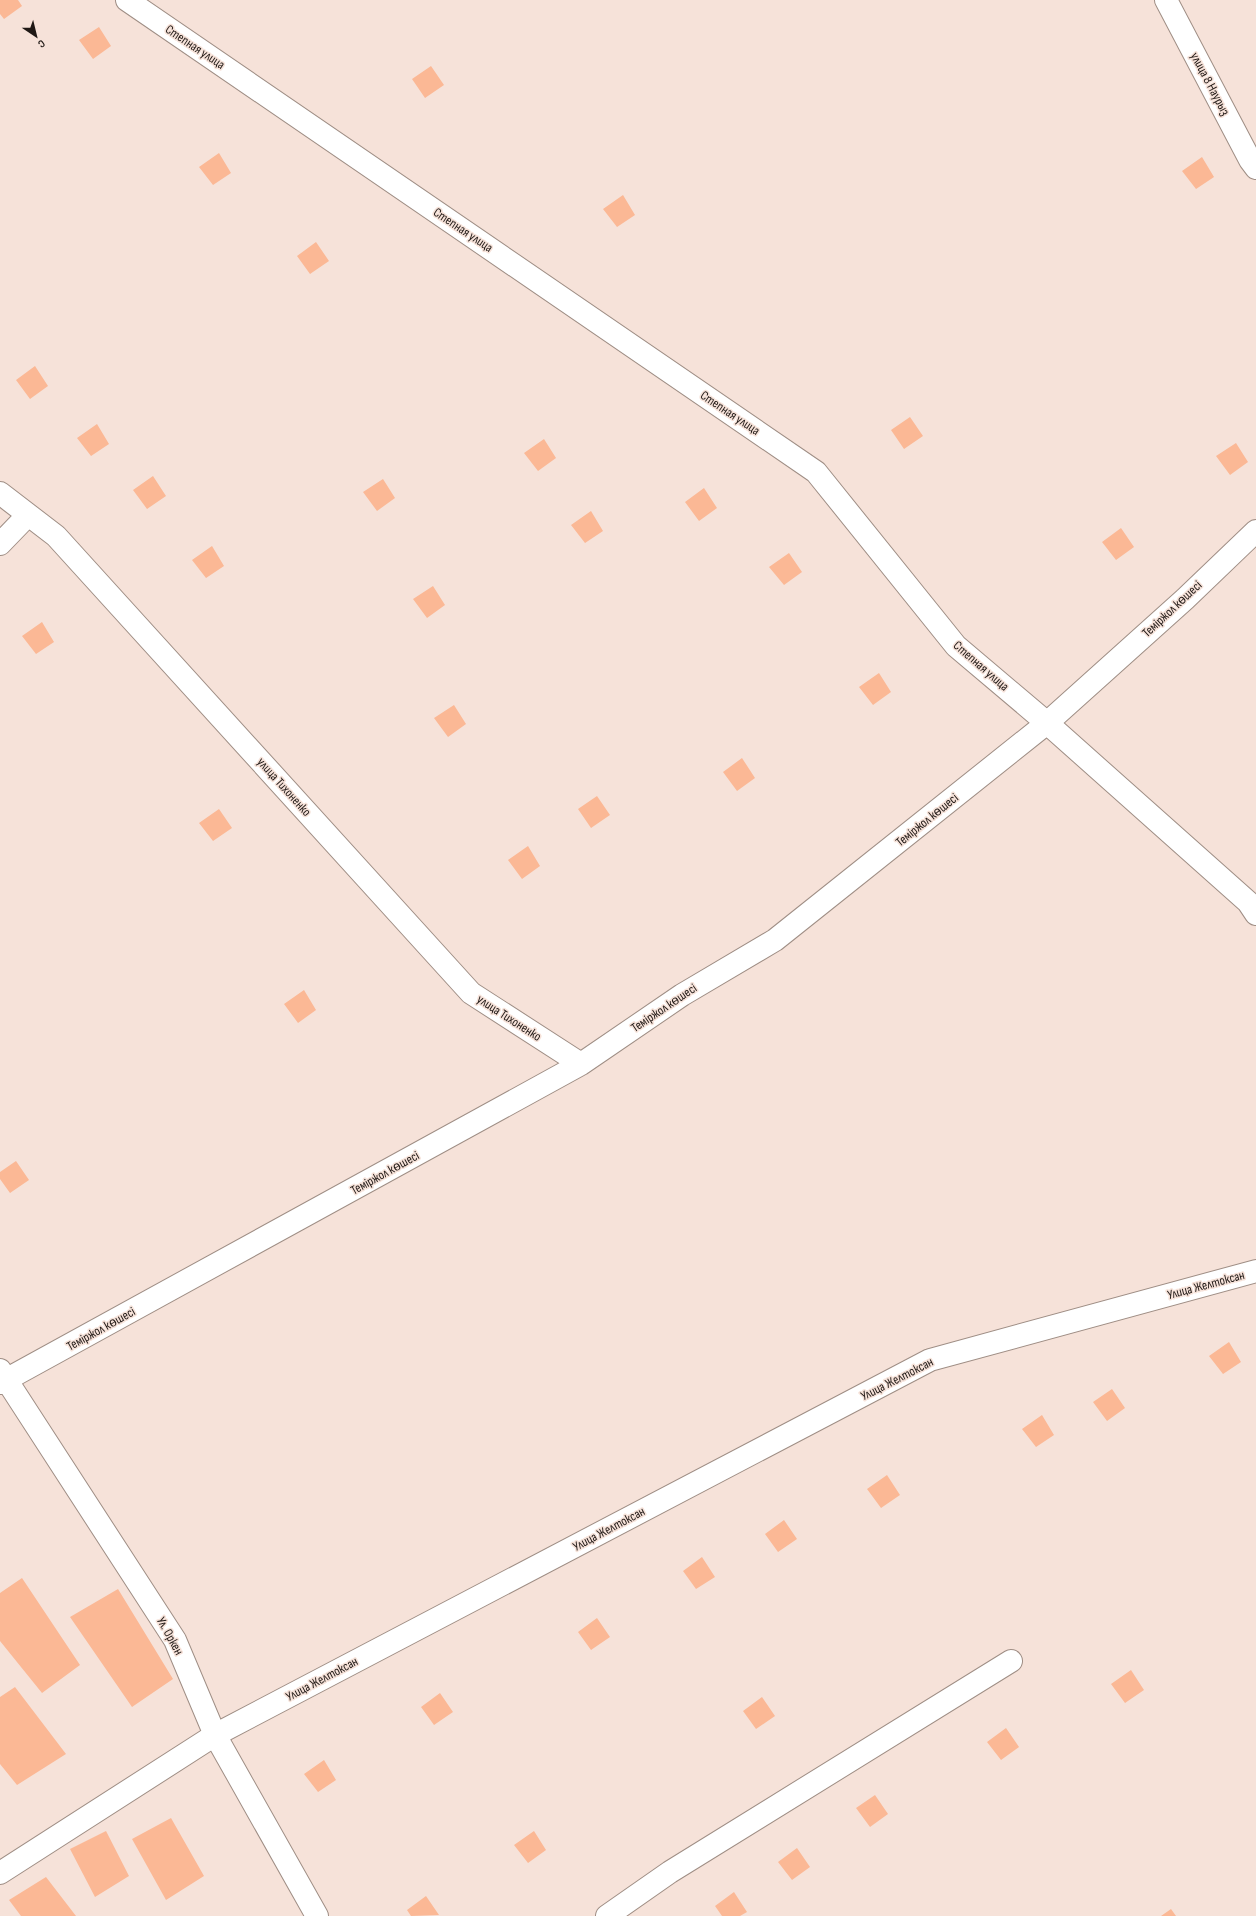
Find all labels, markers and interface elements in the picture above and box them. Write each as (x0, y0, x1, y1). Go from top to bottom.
north arrow (16, 16, 56, 56)
street label: Степная улица (162, 21, 228, 73)
text: С (35, 37, 47, 51)
street label: улица 8 Наурыз (1187, 50, 1233, 119)
street label: Степная улица (430, 204, 496, 256)
street label: Степная улица (697, 387, 763, 439)
street label: Теміржол көшесі (1139, 577, 1205, 641)
street label: Степная улица (950, 638, 1012, 694)
street label: улица Тихоненко (253, 754, 315, 820)
street label: Теміржол көшесі (892, 790, 962, 850)
street label: Теміржол көшесі (628, 980, 700, 1036)
street label: улица Тихоненко (474, 991, 544, 1045)
street label: Теміржол көшесі (348, 1148, 422, 1198)
street label: Улица Желтоксан (1166, 1267, 1246, 1303)
street label: Теміржол көшесі (64, 1304, 138, 1354)
street label: Улица Желтоксан (858, 1354, 936, 1404)
street label: Улица Желтоксан (570, 1503, 648, 1555)
street label: Ул. Оркен (153, 1614, 187, 1658)
street label: Улица Желтоксан (283, 1653, 361, 1705)

